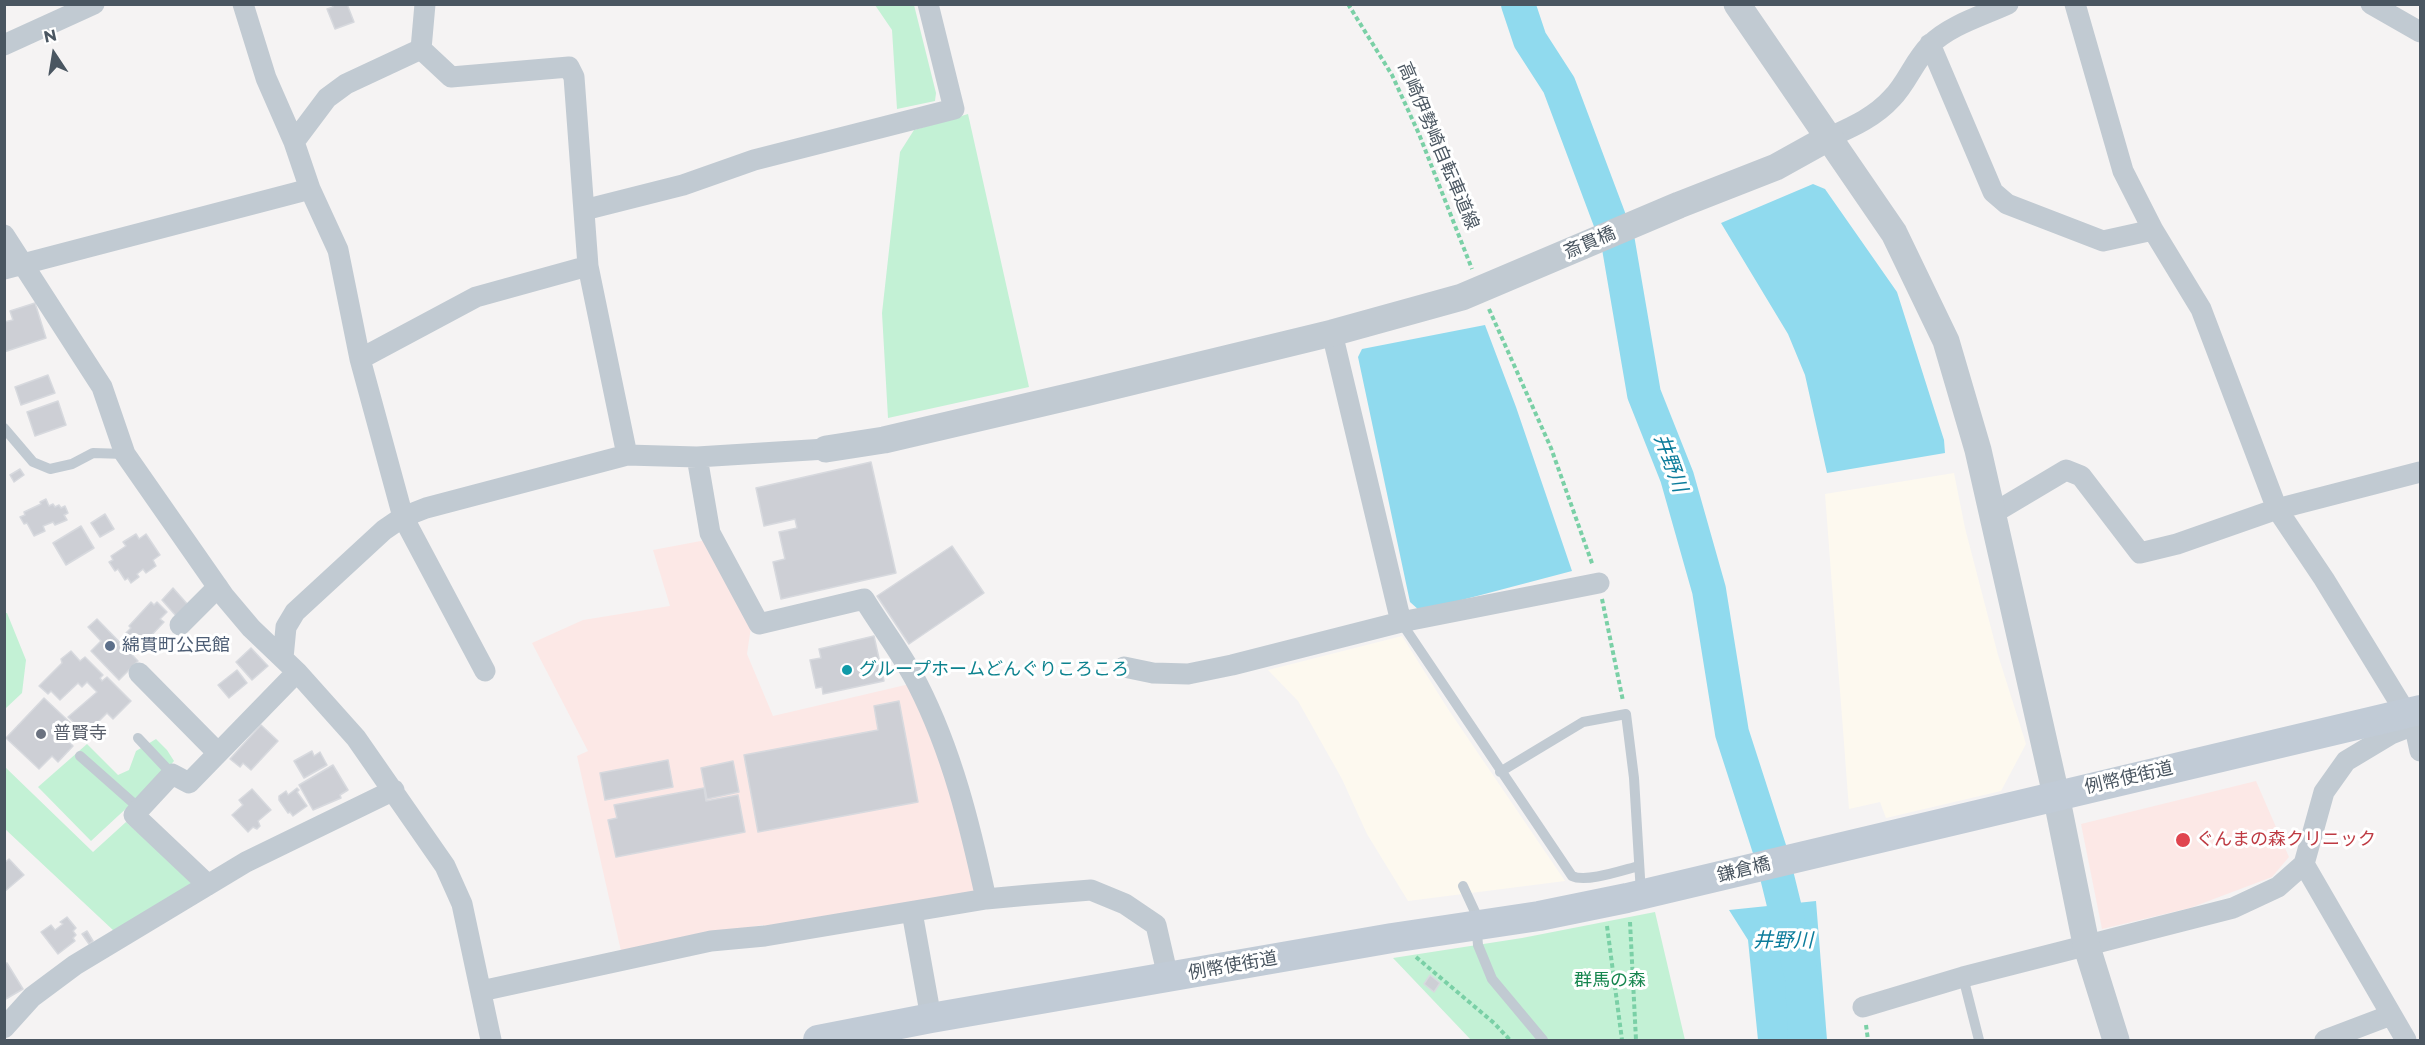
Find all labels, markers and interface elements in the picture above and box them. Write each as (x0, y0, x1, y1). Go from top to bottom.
north arrow (24, 24, 84, 84)
text: N (42, 25, 58, 47)
street label: 高崎伊勢崎自転車道線 (1393, 59, 1483, 233)
street label: 斎貫橋 (1561, 223, 1619, 263)
water label: 井野川 (1648, 431, 1692, 495)
place label: 綿貫町公民館 (122, 635, 230, 657)
marker: 綿貫町公民館 (103, 639, 117, 653)
place label: グループホームどんぐりころころ (859, 659, 1129, 681)
marker: グループホームどんぐりころころ (840, 663, 854, 677)
place label: 普賢寺 (53, 723, 107, 745)
marker: 普賢寺 (34, 727, 48, 741)
street label: 例幣使街道 (2083, 757, 2175, 799)
place label: ぐんまの森クリニック (2196, 829, 2376, 851)
marker: ぐんまの森クリニック (2174, 831, 2192, 849)
street label: 鎌倉橋 (1715, 853, 1773, 887)
water label: 井野川 (1753, 929, 1813, 953)
street label: 例幣使街道 (1187, 948, 1279, 984)
park label: 群馬の森 (1574, 970, 1646, 992)

